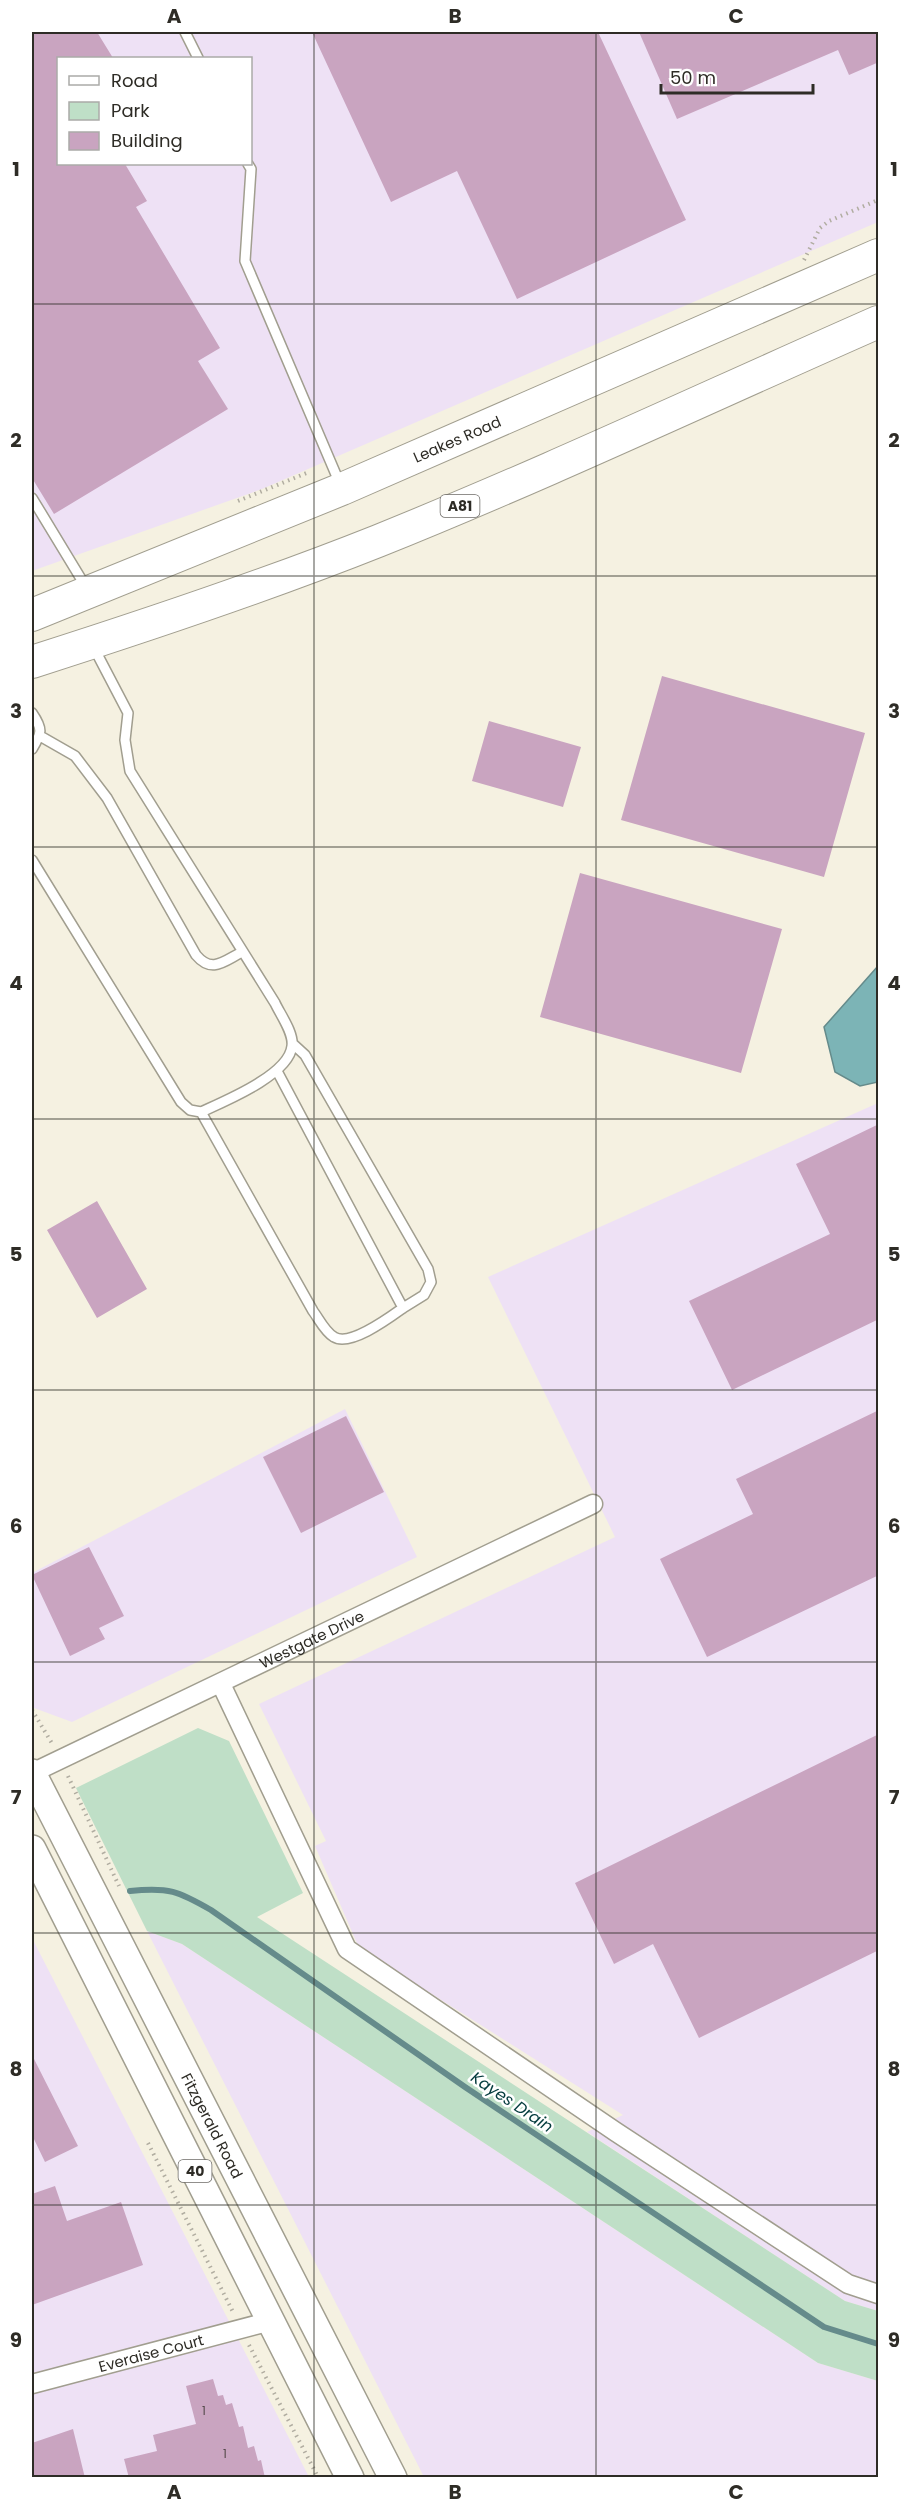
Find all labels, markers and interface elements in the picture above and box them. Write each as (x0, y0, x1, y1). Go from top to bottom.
text: A (167, 2, 182, 30)
text: B (448, 2, 462, 30)
text: C (728, 2, 744, 30)
legend (57, 57, 252, 165)
scale bar (661, 57, 812, 95)
text: 50 m (670, 65, 716, 90)
text: Road (111, 68, 158, 93)
text: Park (111, 98, 150, 123)
text: Building (111, 128, 183, 153)
text: 1 (12, 155, 20, 183)
text: 1 (890, 155, 898, 183)
street label: Leakes Road (410, 410, 504, 467)
text: 2 (10, 426, 22, 454)
text: 2 (888, 426, 900, 454)
road number: A81 (440, 495, 480, 517)
text: 3 (10, 697, 22, 725)
text: 3 (888, 697, 900, 725)
text: 4 (9, 969, 23, 997)
text: 4 (887, 969, 901, 997)
text: 5 (10, 1240, 23, 1268)
text: 5 (888, 1240, 901, 1268)
text: 6 (10, 1512, 22, 1540)
text: 6 (888, 1512, 900, 1540)
street label: Westgate Drive (256, 1605, 367, 1673)
text: 7 (11, 1783, 22, 1811)
text: 7 (889, 1783, 900, 1811)
text: 8 (10, 2055, 22, 2083)
text: 8 (888, 2055, 900, 2083)
water label: Kayes Drain (466, 2066, 558, 2138)
street label: Fitzgerald Road (177, 2069, 248, 2182)
road number: 40 (178, 2160, 212, 2182)
text: 9 (10, 2326, 22, 2354)
text: 9 (888, 2326, 900, 2354)
street label: Everaise Court (96, 2329, 206, 2377)
house number: 1 (202, 2402, 206, 2419)
house number: 1 (223, 2445, 227, 2462)
text: A (167, 2478, 182, 2506)
text: B (448, 2478, 462, 2506)
text: C (728, 2478, 744, 2506)

